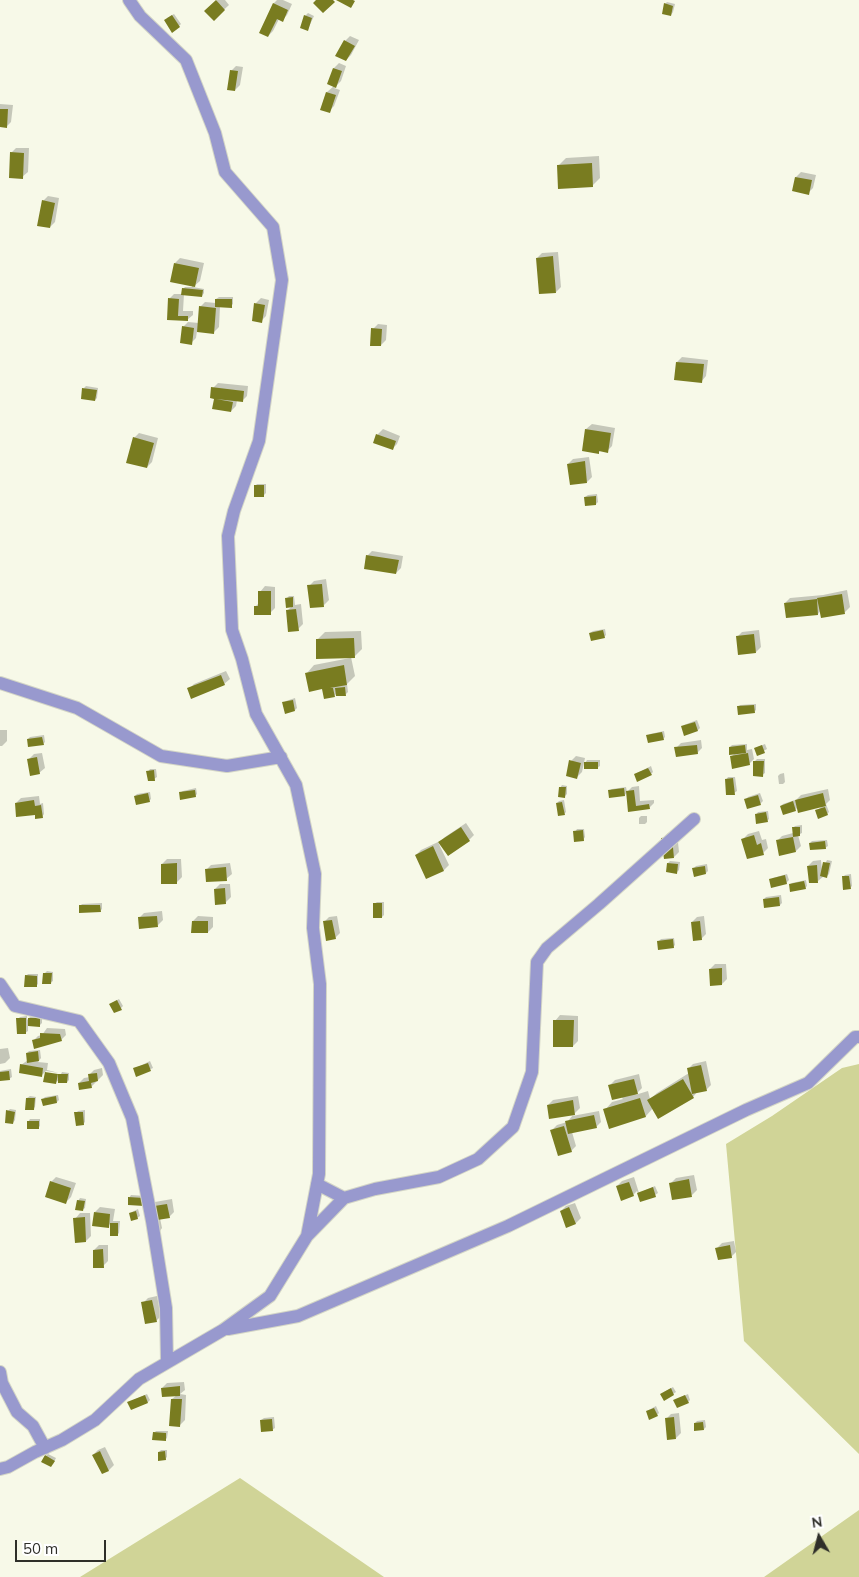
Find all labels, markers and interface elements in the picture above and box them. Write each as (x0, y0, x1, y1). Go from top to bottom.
north arrow (794, 1512, 844, 1562)
text: N (810, 1512, 823, 1532)
scale bar (18, 1530, 109, 1562)
text: 50 m (23, 1539, 58, 1558)

